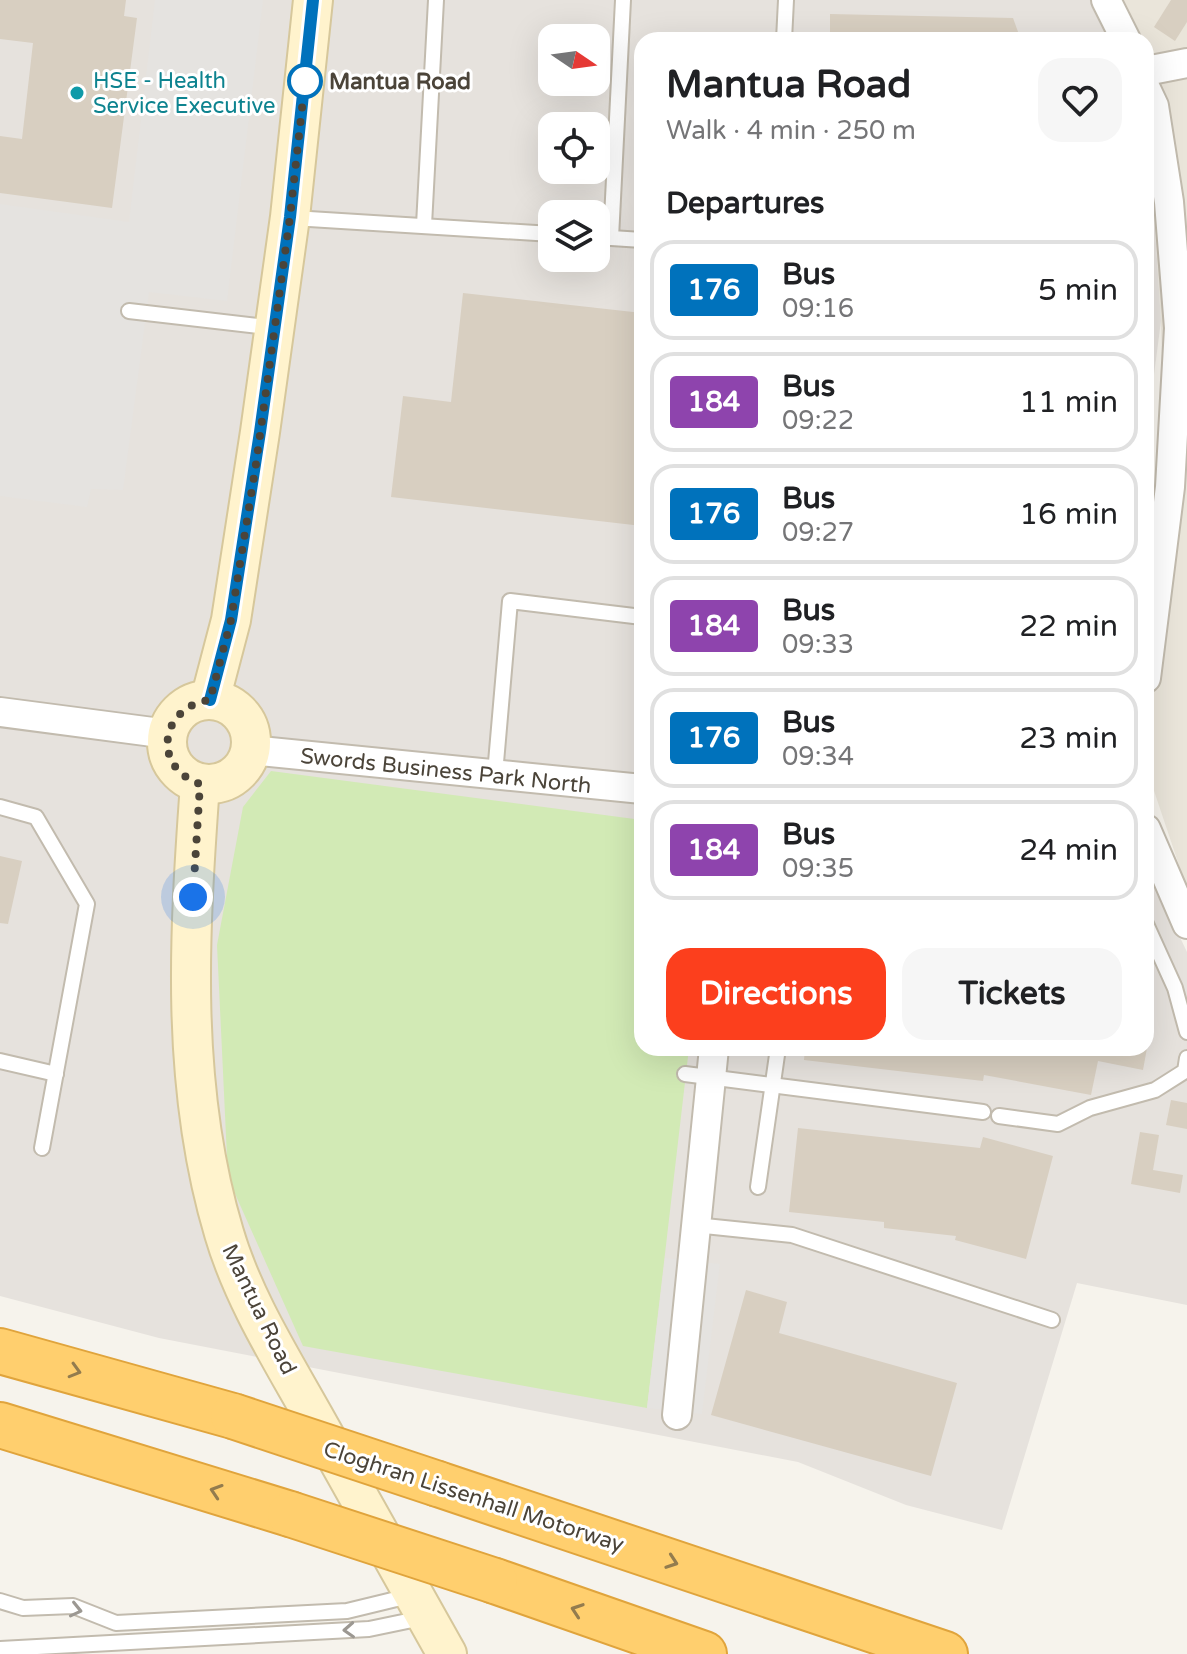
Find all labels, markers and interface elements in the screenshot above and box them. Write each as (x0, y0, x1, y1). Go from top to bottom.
north arrow (538, 24, 610, 96)
map controls (538, 24, 610, 272)
button: heart (1038, 58, 1122, 142)
text: Mantua Road (666, 62, 911, 108)
marker: Mantua Road (288, 64, 322, 98)
place label: HSE - Health Service Executive (93, 68, 275, 119)
place label: Mantua Road (329, 69, 471, 95)
marker: HSE - Health Service Executive (68, 84, 86, 102)
button: locate (538, 112, 610, 184)
text: Walk · 4 min · 250 m (666, 115, 916, 146)
text: Departures (666, 185, 824, 222)
button: layers (538, 200, 610, 272)
text: Bus (782, 256, 835, 293)
text: 5 min (1038, 272, 1118, 309)
text: 176 (688, 273, 740, 307)
text: 09:16 (782, 293, 854, 324)
text: Bus (782, 368, 835, 405)
text: 11 min (1019, 384, 1118, 421)
text: 184 (688, 385, 740, 419)
text: 09:22 (782, 405, 854, 436)
text: Bus (782, 480, 835, 517)
text: 16 min (1019, 496, 1118, 533)
text: 176 (688, 497, 740, 531)
text: 09:27 (782, 517, 854, 548)
text: Bus (782, 592, 835, 629)
text: 22 min (1019, 608, 1118, 645)
text: 184 (688, 609, 740, 643)
text: 09:33 (782, 629, 854, 660)
text: Bus (782, 704, 835, 741)
text: 23 min (1019, 720, 1118, 757)
text: 176 (688, 721, 740, 755)
text: 09:34 (782, 741, 854, 772)
street label: Swords Business Park North (299, 743, 593, 799)
text: Bus (782, 816, 835, 853)
text: 24 min (1019, 832, 1118, 869)
text: 184 (688, 833, 740, 867)
text: 09:35 (782, 853, 854, 884)
your location (173, 877, 213, 917)
button: Directions (666, 948, 886, 1040)
button: Tickets (902, 948, 1122, 1040)
street label: Mantua Road (216, 1240, 302, 1379)
one-way arrow (68, 1362, 82, 1378)
street label: Cloghran Lissenhall Motorway (320, 1436, 627, 1558)
one-way arrow (209, 1484, 223, 1500)
one-way arrow (664, 1553, 678, 1569)
one-way arrow (69, 1601, 83, 1618)
one-way arrow (571, 1603, 585, 1619)
one-way arrow (343, 1621, 356, 1638)

